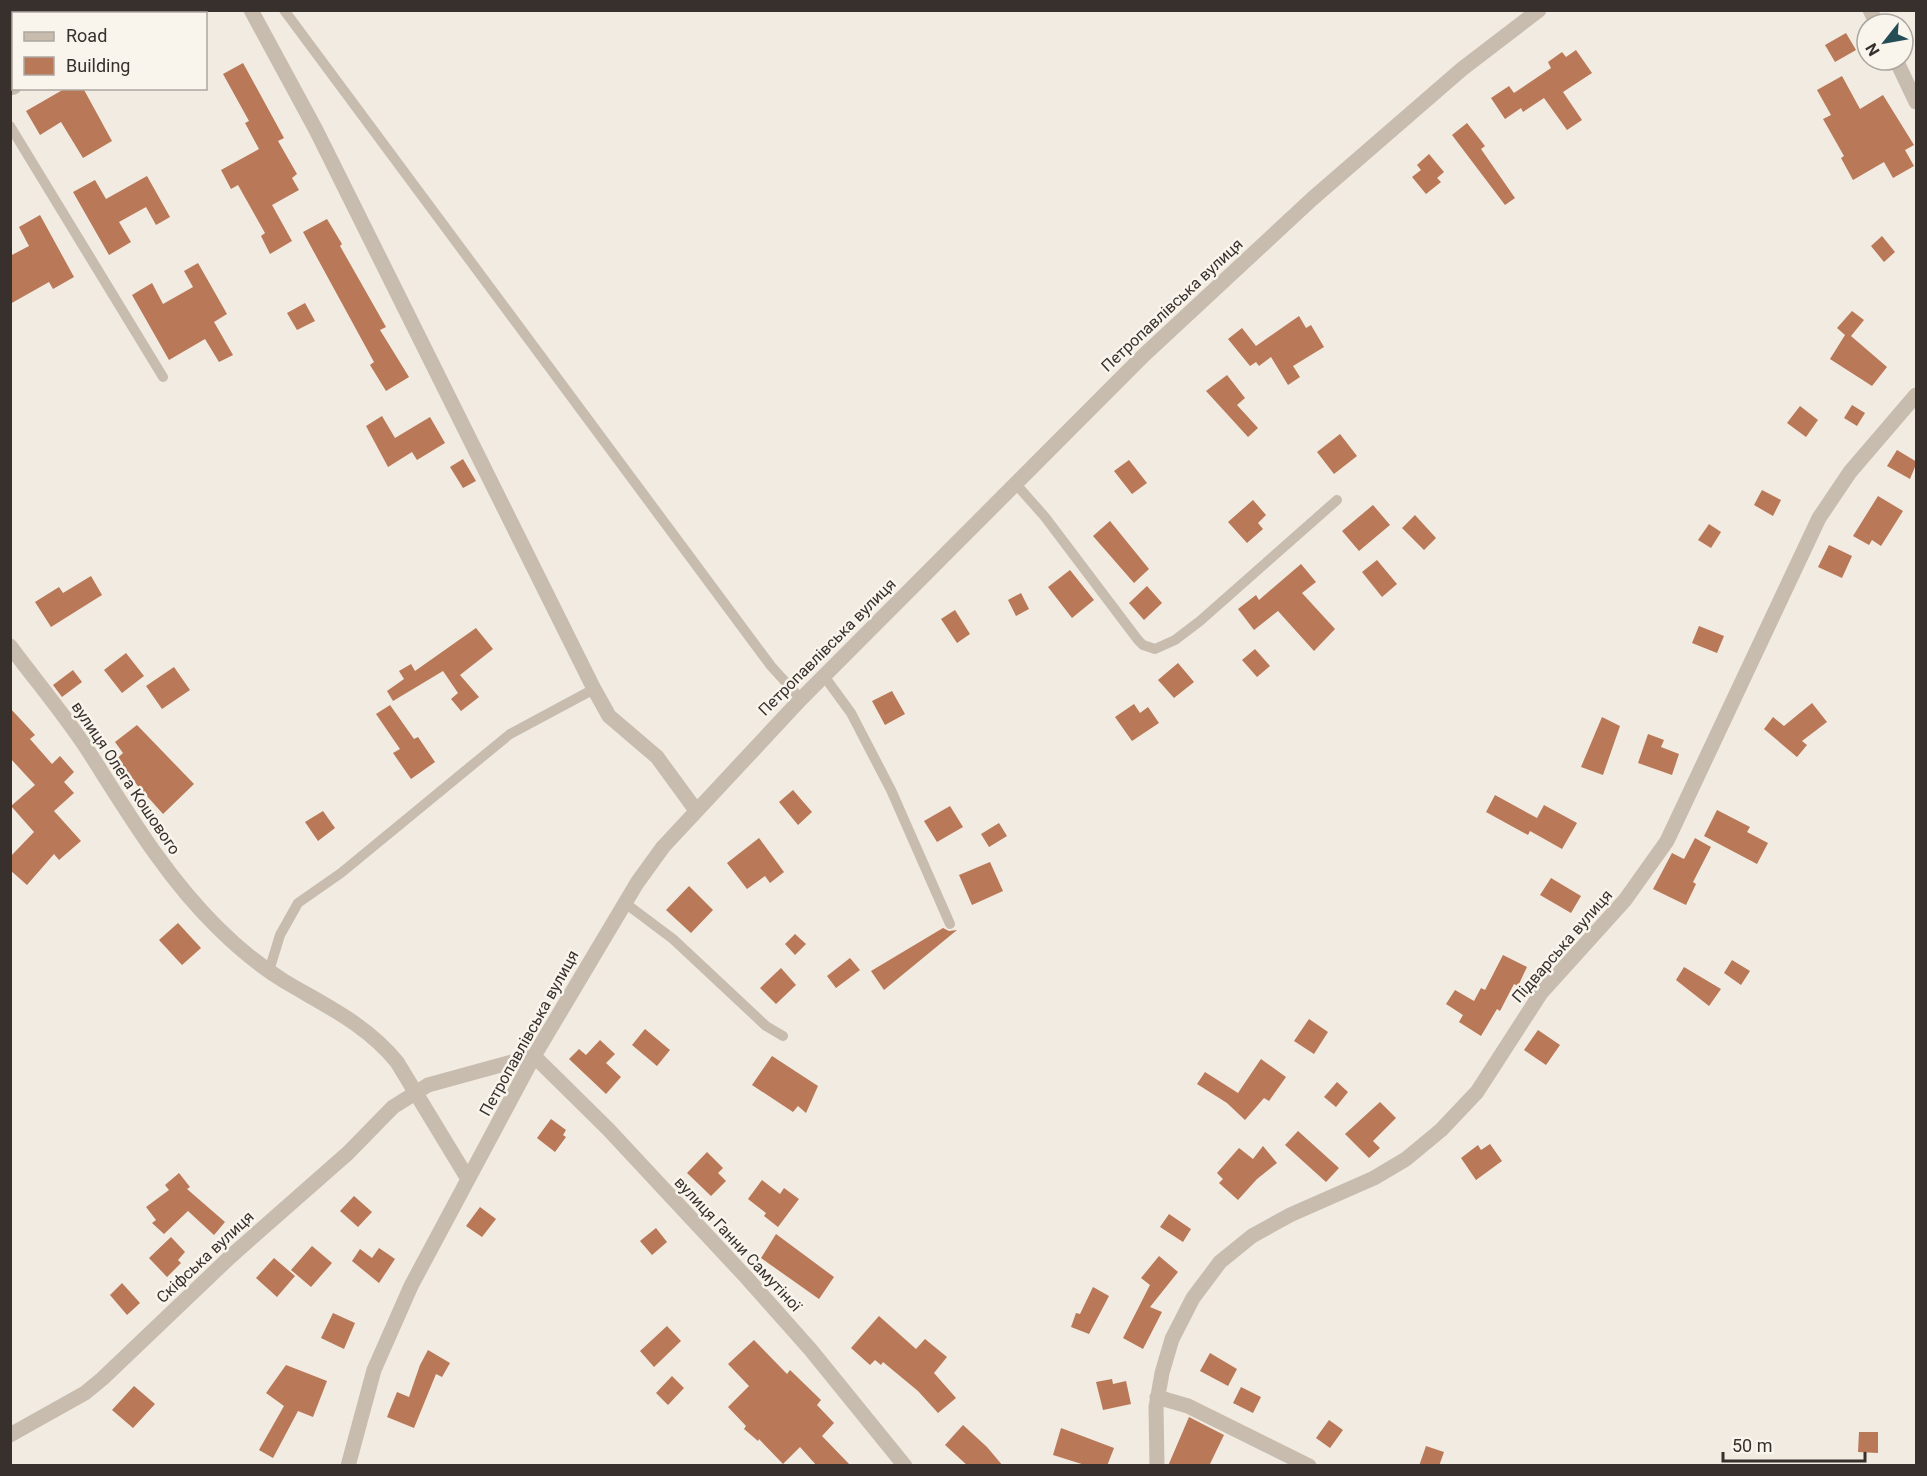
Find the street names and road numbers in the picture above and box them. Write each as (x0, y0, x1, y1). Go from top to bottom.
street label: Петропавлівська вулиця (1097, 234, 1247, 376)
street label: Петропавлівська вулиця (754, 574, 900, 720)
street label: вулиця Олега Кошового (68, 698, 184, 858)
street label: Підварська вулиця (1508, 886, 1616, 1006)
street label: Петропавлівська вулиця (475, 947, 583, 1119)
street label: вулиця Ганни Самутіної (671, 1173, 806, 1316)
street label: Скіфська вулиця (152, 1207, 258, 1307)

